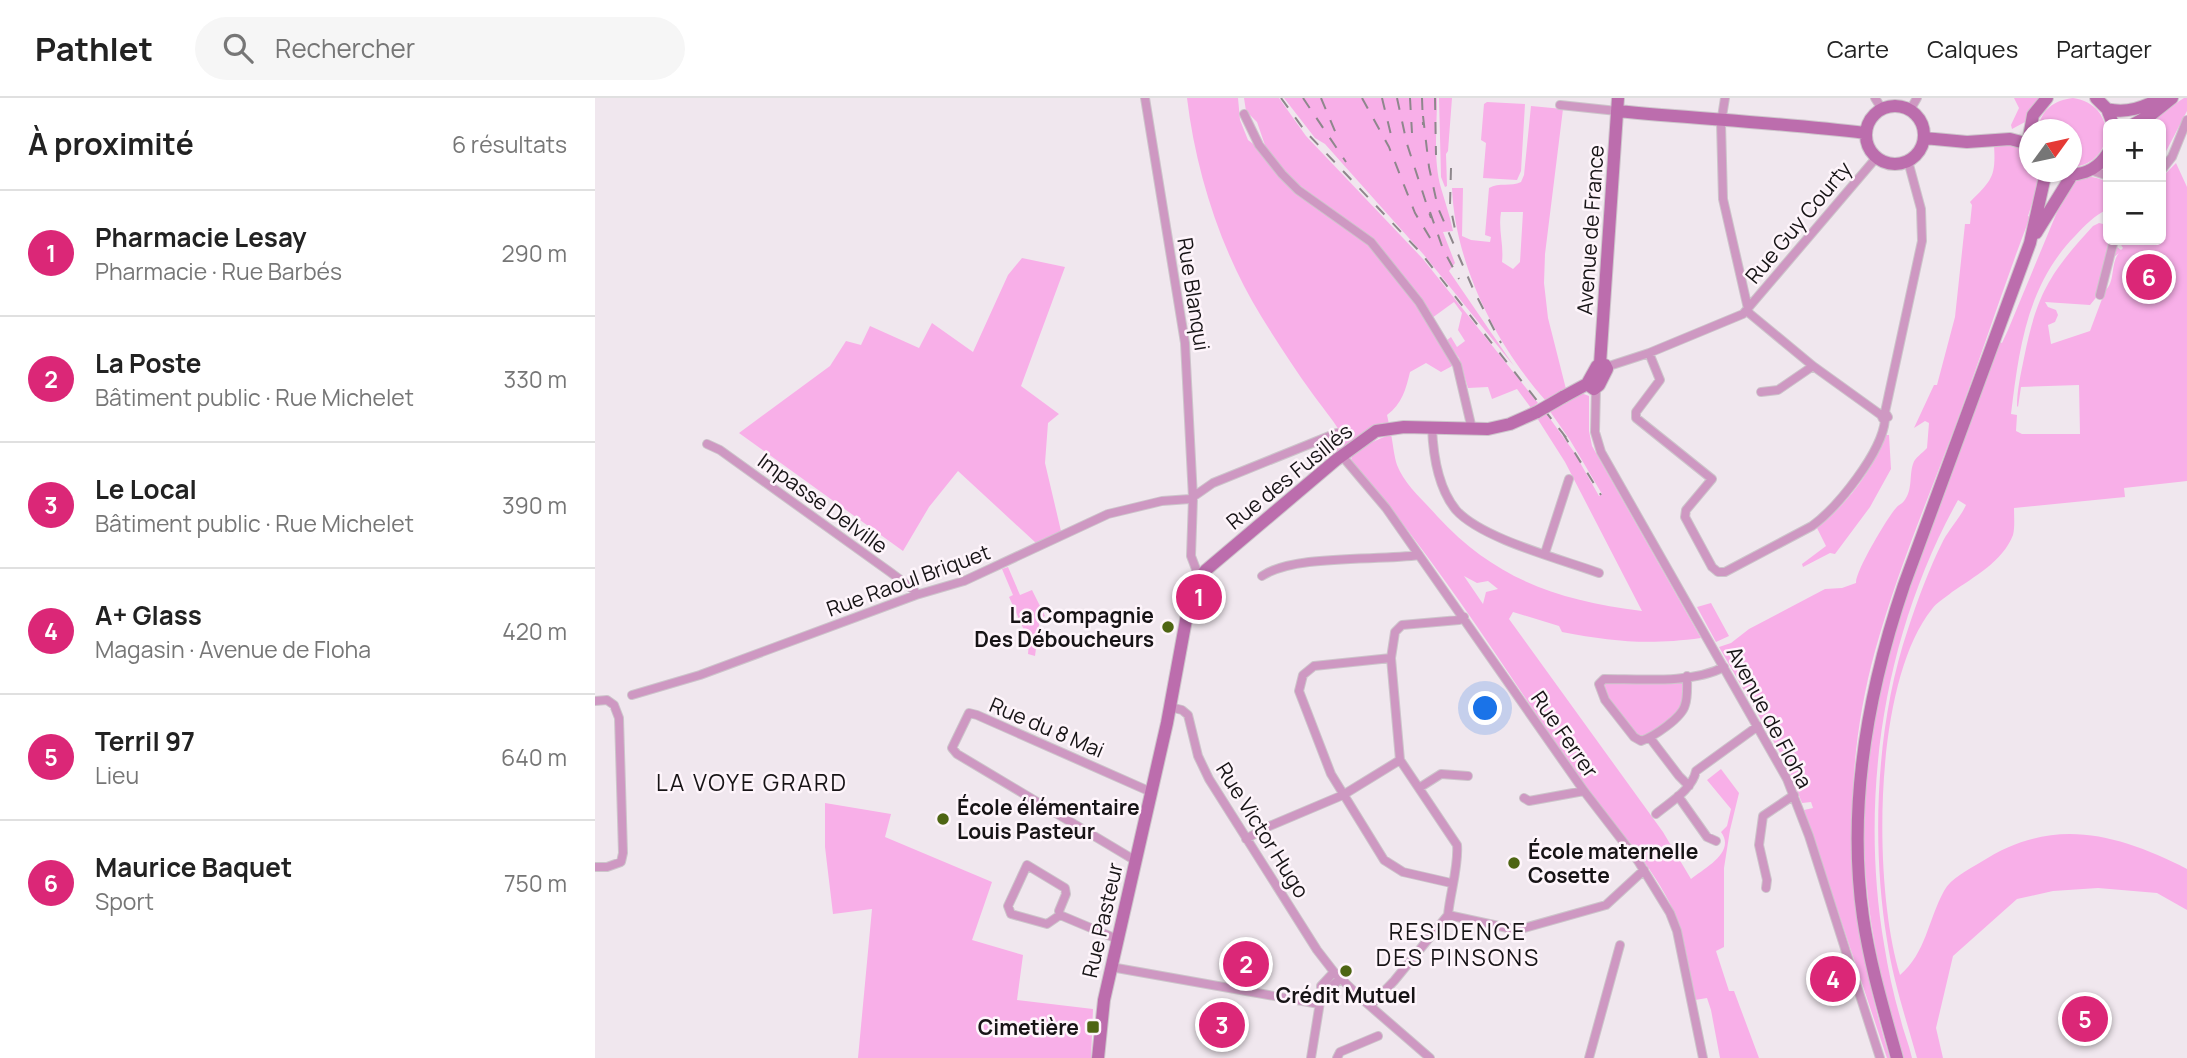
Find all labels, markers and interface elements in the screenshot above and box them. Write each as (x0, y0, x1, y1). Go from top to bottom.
search box (195, 17, 685, 80)
text: Pathlet (35, 26, 153, 71)
icon: search (219, 29, 257, 67)
text: Rechercher (275, 30, 415, 66)
text: Carte (1827, 32, 1889, 65)
text: Calques (1927, 32, 2018, 65)
text: Partager (2056, 32, 2152, 65)
north arrow (2019, 119, 2082, 182)
map controls (2103, 119, 2166, 245)
button: + (2103, 119, 2166, 182)
text: À proximité (28, 123, 194, 164)
text: 6 résultats (452, 128, 567, 160)
street label: Avenue de France (1570, 144, 1610, 316)
street label: Rue Guy Courty (1739, 155, 1857, 289)
button: − (2103, 182, 2166, 245)
text: Pharmacie Lesay (95, 219, 307, 255)
street label: Rue Blanqui (1171, 236, 1217, 352)
text: 1 (46, 237, 56, 269)
text: 290 m (501, 237, 567, 269)
pin: 6 (2126, 251, 2172, 303)
text: Pharmacie · Rue Barbés (95, 255, 342, 287)
text: La Poste (95, 345, 201, 381)
text: 2 (44, 363, 58, 395)
text: 330 m (503, 363, 567, 395)
text: Bâtiment public · Rue Michelet (95, 381, 414, 413)
street label: Rue des Fusillés (1220, 417, 1358, 535)
street label: Impasse Delville (752, 446, 894, 560)
text: Le Local (95, 471, 197, 507)
text: 3 (44, 489, 58, 521)
text: 390 m (502, 489, 567, 521)
text: Bâtiment public · Rue Michelet (95, 507, 414, 539)
street label: Rue Raoul Briquet (822, 537, 994, 623)
pin: 1 (1176, 571, 1222, 623)
text: A+ Glass (95, 597, 202, 633)
place label: La Compagnie Des Déboucheurs (974, 601, 1154, 653)
text: 4 (44, 615, 58, 647)
text: 420 m (502, 615, 567, 647)
marker: La Compagnie Des Déboucheurs (1160, 619, 1176, 635)
text: Magasin · Avenue de Floha (95, 633, 371, 665)
street label: Avenue de Floha (1721, 641, 1819, 793)
street label: Rue Ferrer (1525, 685, 1605, 783)
street label: Rue du 8 Mai (985, 690, 1109, 764)
your location (1468, 691, 1502, 725)
text: Terril 97 (95, 723, 195, 759)
text: 5 (44, 741, 58, 773)
text: 640 m (501, 741, 567, 773)
street label: Rue Victor Hugo (1210, 757, 1316, 903)
text: Lieu (95, 759, 139, 791)
district label: LA VOYE GRARD (656, 766, 848, 798)
place label: École élémentaire Louis Pasteur (957, 793, 1140, 845)
marker: École élémentaire Louis Pasteur (935, 811, 951, 827)
place label: École maternelle Cosette (1528, 837, 1698, 889)
text: Maurice Baquet (95, 849, 292, 885)
marker: École maternelle Cosette (1506, 855, 1522, 871)
street label: Rue Pasteur (1075, 859, 1129, 980)
text: 6 (44, 867, 58, 899)
text: 750 m (504, 867, 567, 899)
text: Sport (95, 885, 154, 917)
district label: RESIDENCE DES PINSONS (1376, 915, 1540, 973)
pin: 2 (1223, 938, 1269, 990)
pin: 4 (1810, 953, 1856, 1005)
marker: Crédit Mutuel (1338, 963, 1354, 979)
place label: Crédit Mutuel (1276, 981, 1416, 1009)
pin: 5 (2062, 993, 2108, 1045)
pin: 3 (1199, 999, 1245, 1051)
place label: Cimetière (978, 1013, 1079, 1041)
marker: Cimetière (1085, 1019, 1101, 1035)

